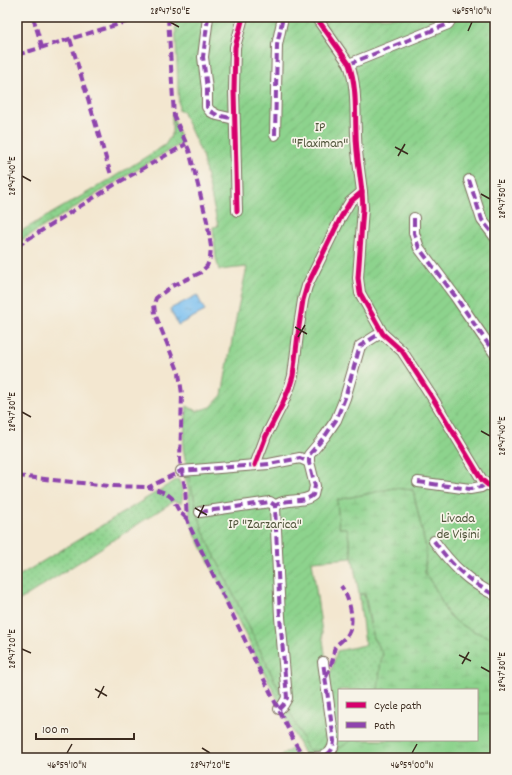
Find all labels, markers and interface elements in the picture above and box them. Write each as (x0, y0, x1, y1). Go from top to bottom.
text: 28°47'50"E (150, 5, 190, 19)
text: 46°59'10"N (452, 5, 492, 19)
park label: IP "Flaximan" (292, 118, 348, 154)
text: 28°47'40"E (6, 156, 20, 196)
text: 28°47'50"E (496, 179, 510, 219)
text: 28°47'30"E (6, 392, 20, 432)
text: 28°47'40"E (496, 416, 510, 456)
park label: Livada de Vișini (437, 509, 480, 545)
park label: IP "Zarzarica" (228, 515, 302, 535)
text: 28°47'20"E (6, 629, 20, 669)
text: 28°47'30"E (496, 652, 510, 692)
legend (338, 689, 478, 741)
text: Cycle path (374, 698, 422, 715)
scale bar (36, 715, 134, 741)
text: Path (374, 718, 395, 735)
text: 100 m (42, 722, 69, 739)
text: 46°59'10"N (47, 759, 87, 773)
text: 28°47'20"E (190, 759, 230, 773)
text: 46°59'00"N (391, 759, 433, 773)

